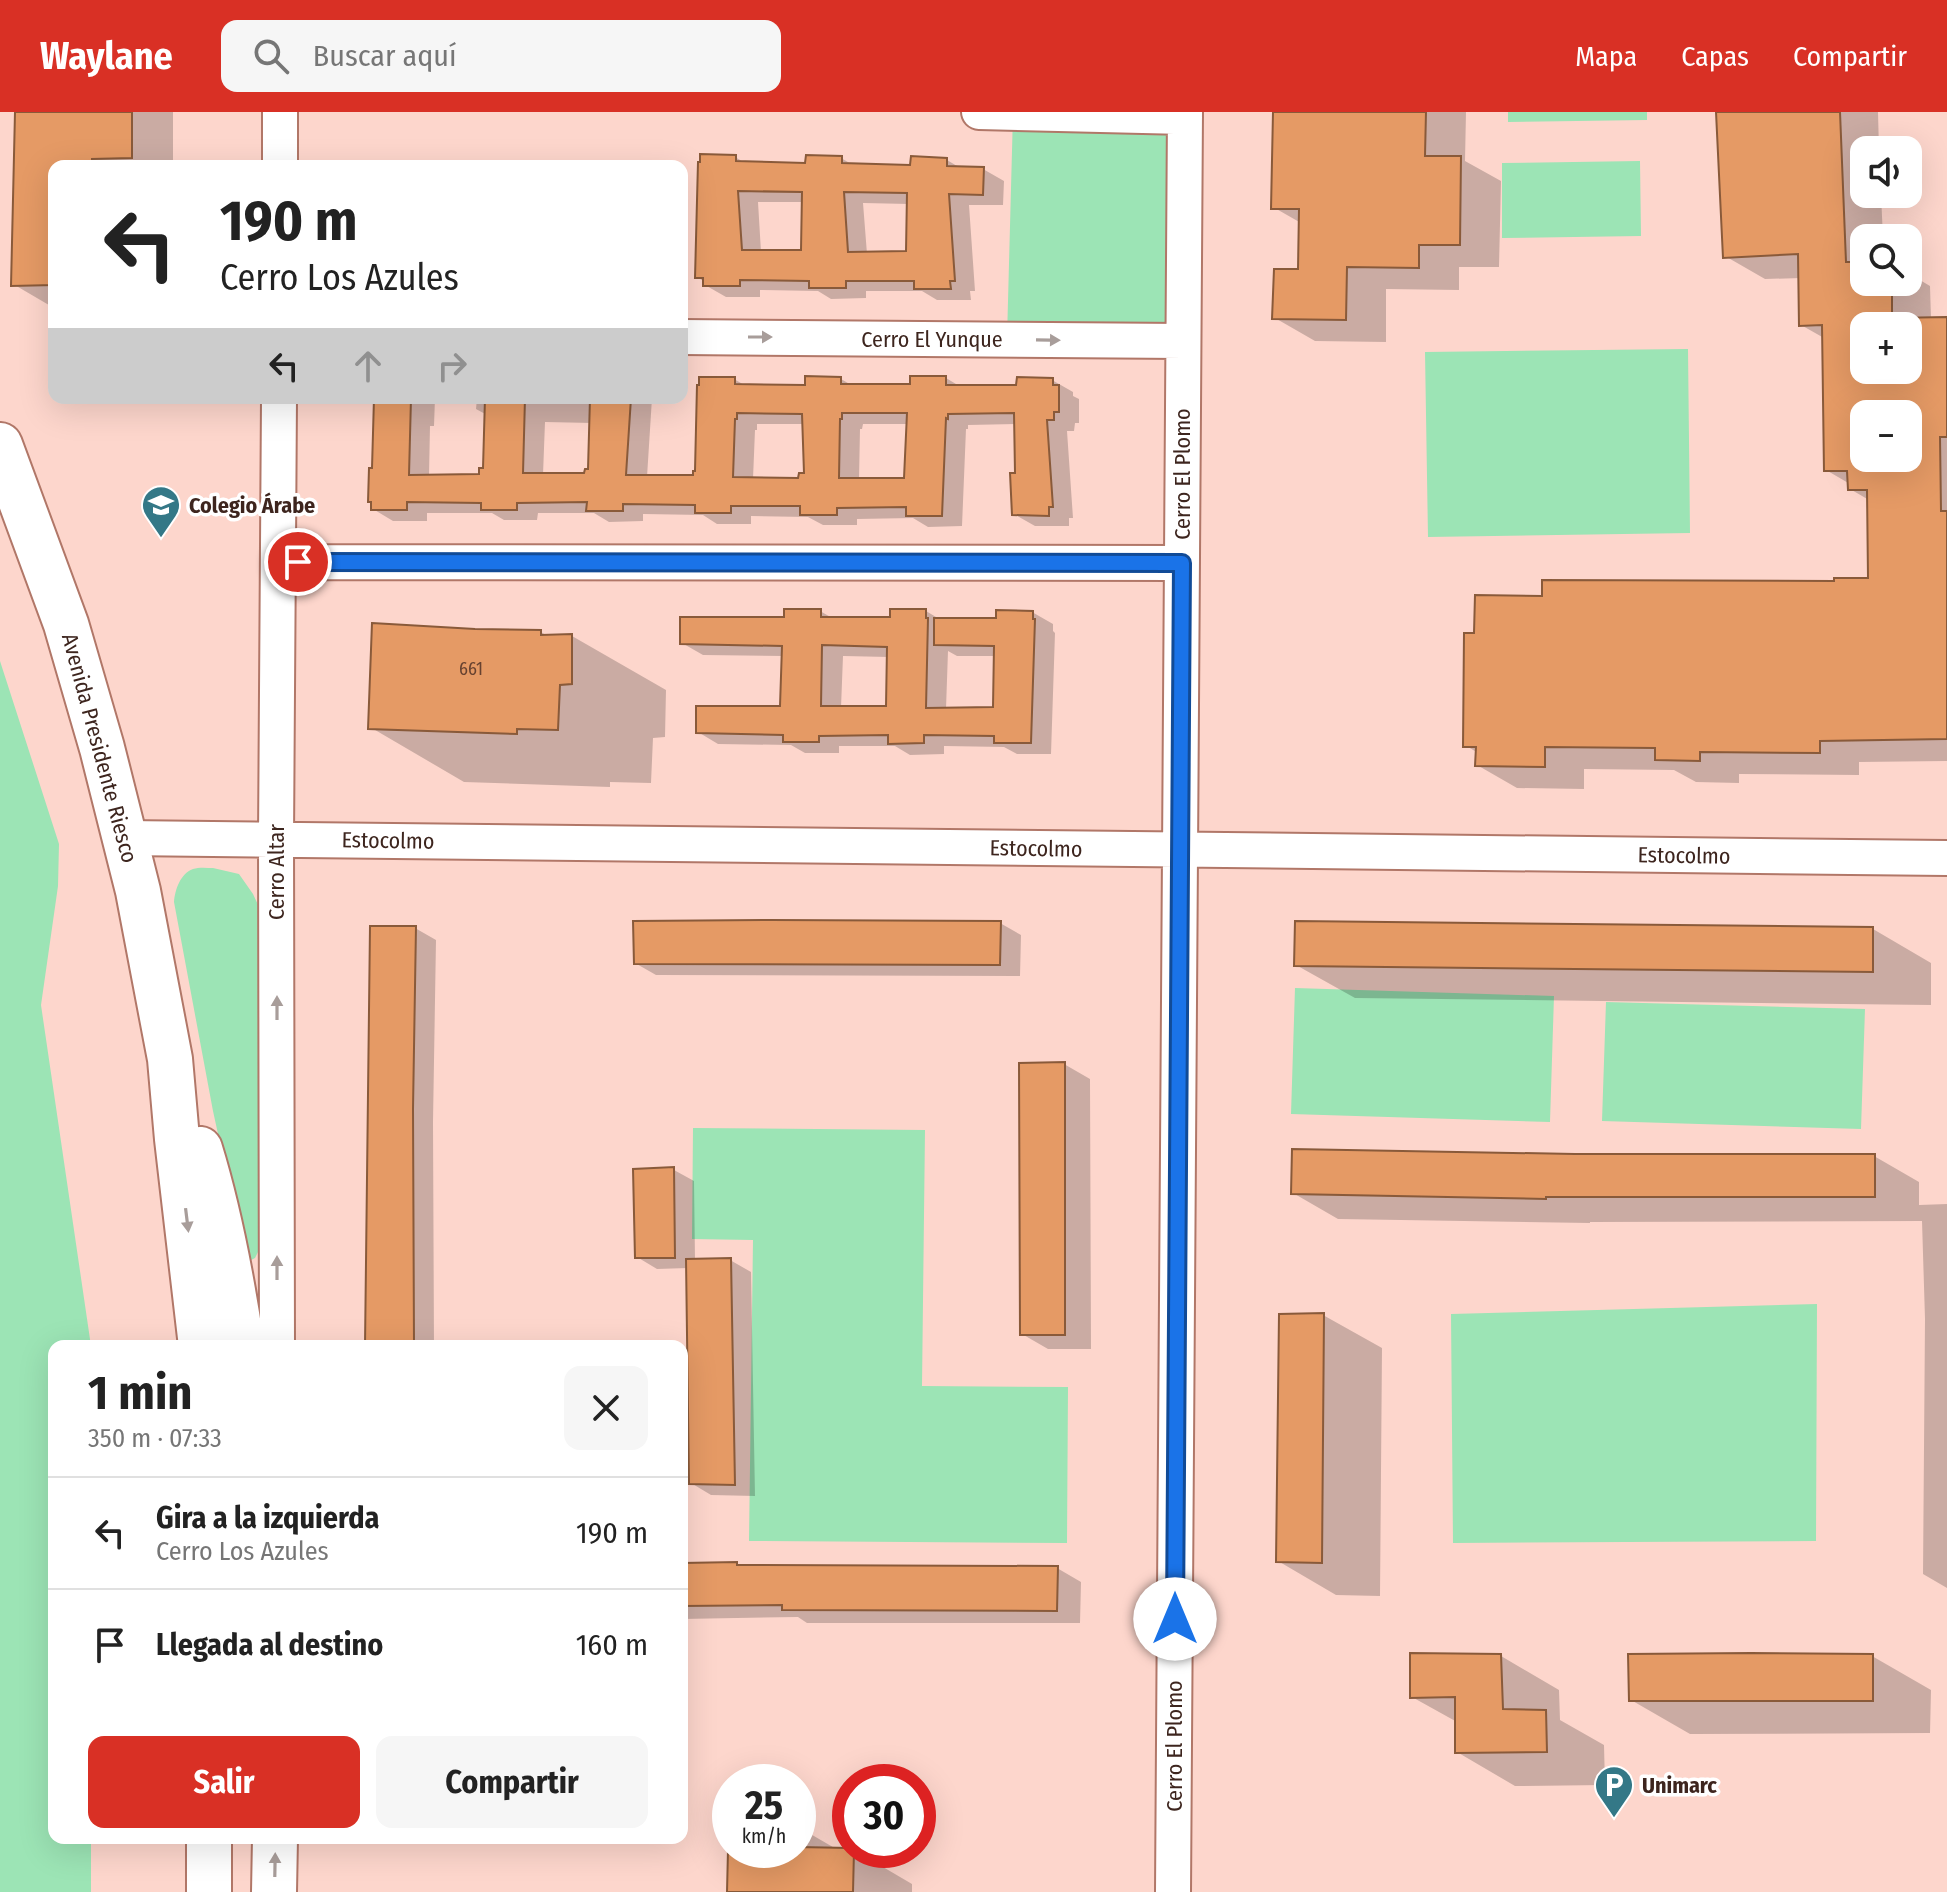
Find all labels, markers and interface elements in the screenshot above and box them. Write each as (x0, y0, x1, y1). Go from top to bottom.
search box (221, 20, 781, 92)
text: Waylane (40, 33, 173, 79)
icon: search (249, 34, 293, 78)
text: Buscar aquí (313, 38, 457, 74)
text: Mapa (1575, 40, 1637, 73)
text: Capas (1681, 40, 1749, 73)
text: Compartir (1793, 40, 1907, 73)
map controls (1850, 136, 1922, 472)
button: sound (1850, 136, 1922, 208)
text: 190 m (220, 188, 358, 255)
icon: left (88, 192, 192, 296)
button: search (1850, 224, 1922, 296)
text: Cerro Los Azules (220, 256, 459, 300)
button: + (1850, 312, 1922, 384)
street label: Cerro El Yunque (861, 326, 1003, 353)
one-way arrow (748, 331, 773, 344)
one-way arrow (1036, 334, 1061, 346)
icon: left (262, 344, 306, 388)
icon: ahead (346, 344, 390, 388)
icon: right (430, 344, 474, 388)
button: − (1850, 400, 1922, 472)
street label: Cerro El Plomo (1169, 408, 1196, 540)
school or university icon: Colegio Árabe (140, 484, 182, 539)
place label: Colegio Árabe (189, 492, 315, 519)
pin (264, 528, 332, 596)
icon: arrive (276, 540, 320, 584)
street label: Avenida Presidente Riesco (56, 630, 143, 866)
house number: 661 (459, 658, 483, 680)
street label: Cerro Altar (263, 824, 290, 920)
street label: Estocolmo (341, 826, 435, 855)
street label: Estocolmo (989, 834, 1083, 863)
street label: Estocolmo (1637, 841, 1731, 870)
one-way arrow (271, 995, 283, 1020)
one-way arrow (181, 1208, 194, 1233)
one-way arrow (271, 1255, 283, 1280)
text: 1 min (88, 1364, 193, 1422)
button: close (564, 1366, 648, 1450)
text: 350 m · 07:33 (88, 1423, 222, 1454)
text: Gira a la izquierda (156, 1500, 379, 1536)
icon: left (88, 1511, 132, 1555)
text: 190 m (576, 1515, 648, 1551)
text: Cerro Los Azules (156, 1536, 329, 1567)
position arrow (1133, 1577, 1217, 1661)
icon: arrive (88, 1623, 132, 1667)
text: Llegada al destino (156, 1627, 383, 1663)
text: 160 m (576, 1627, 648, 1663)
street label: Cerro El Plomo (1161, 1680, 1188, 1812)
button: Salir (88, 1736, 360, 1828)
button: Compartir (376, 1736, 648, 1828)
speed limit sign: 30 (832, 1764, 936, 1868)
parking icon: Unimarc (1593, 1764, 1635, 1819)
place label: Unimarc (1642, 1772, 1717, 1799)
text: 25 (745, 1782, 783, 1830)
text: km/h (742, 1824, 786, 1848)
one-way arrow (269, 1852, 281, 1877)

